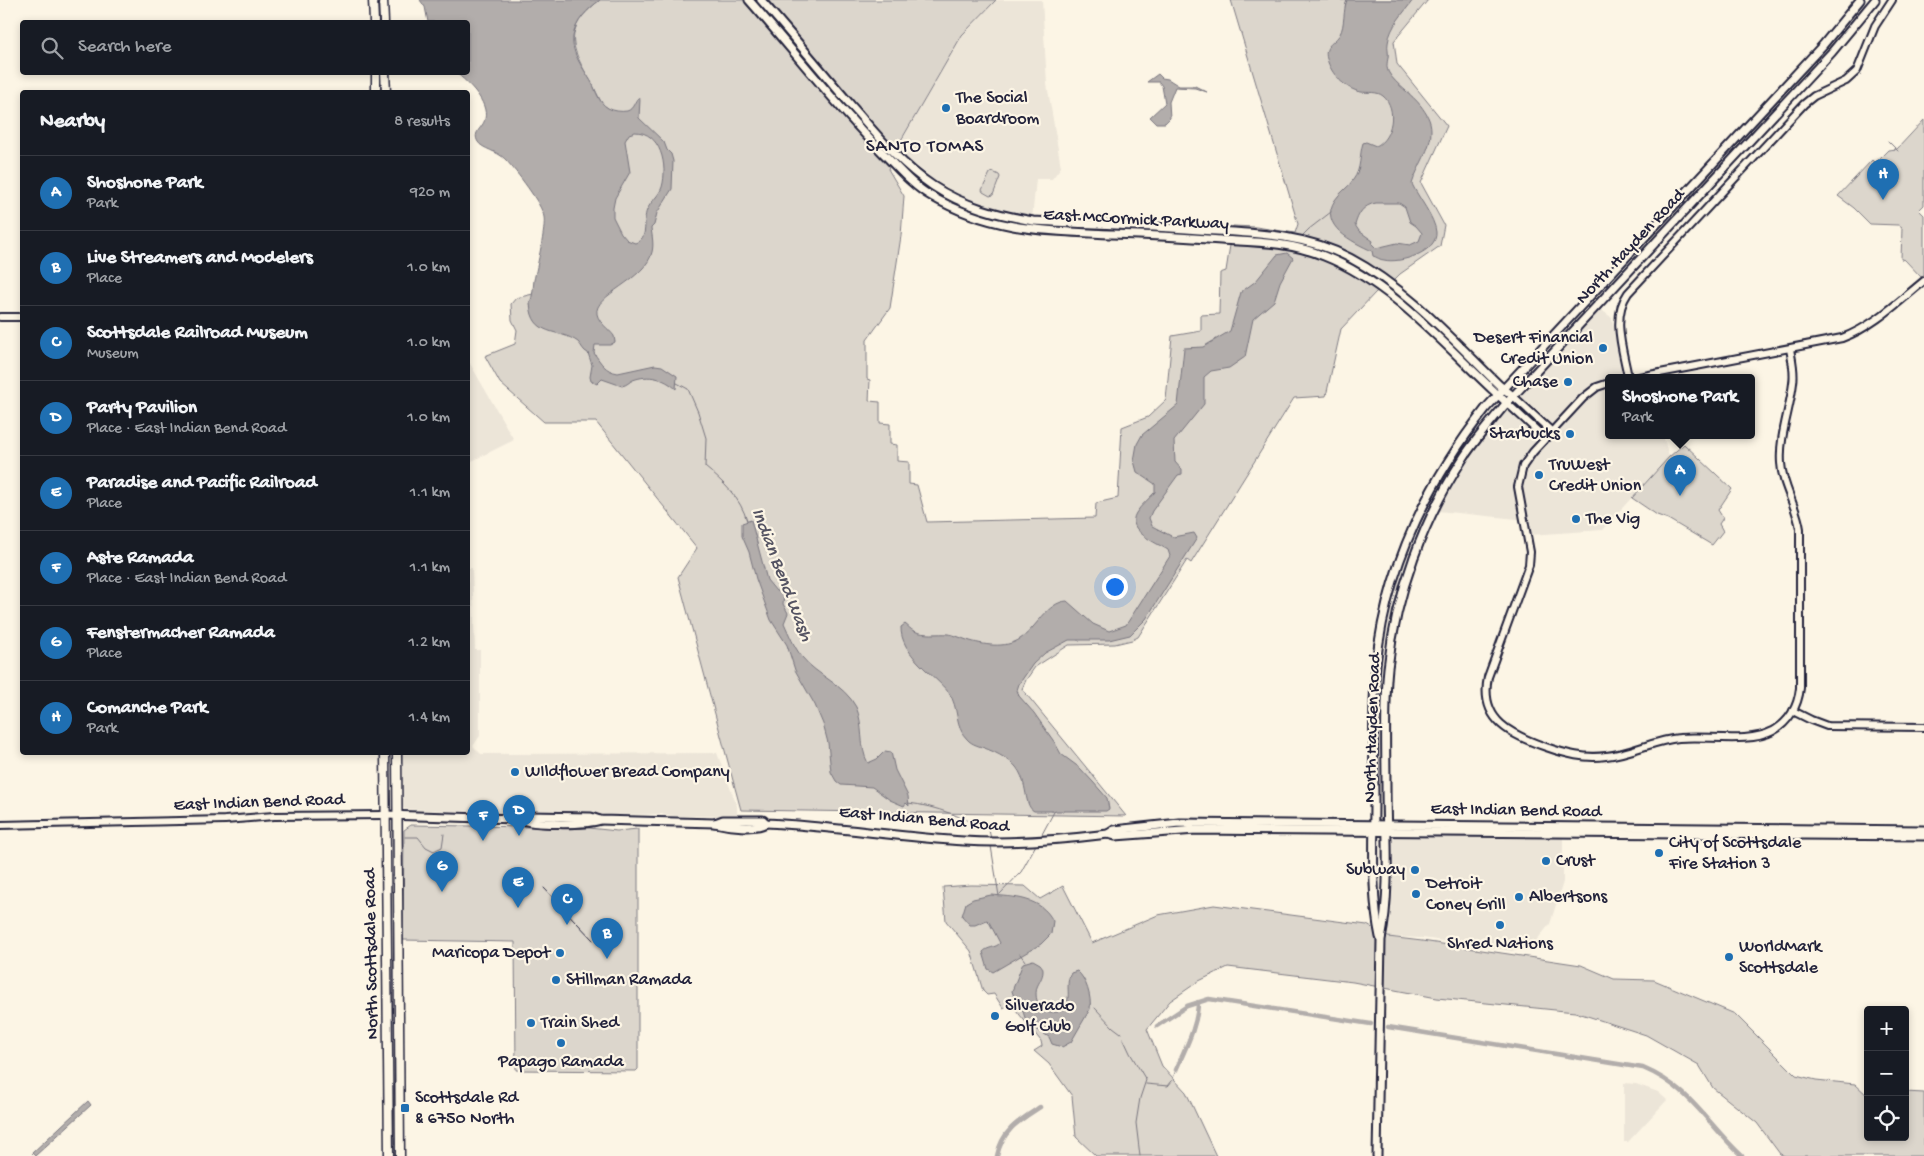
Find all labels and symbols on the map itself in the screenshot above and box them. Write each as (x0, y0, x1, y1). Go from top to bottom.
place label: The Social Boardroom (955, 88, 1040, 130)
marker: The Social Boardroom (940, 102, 952, 114)
district label: SANTO TOMAS (866, 136, 984, 159)
pin: H (1867, 159, 1899, 200)
street label: North Hayden Road (1572, 184, 1691, 309)
street label: East McCormick Parkway (1043, 205, 1229, 235)
place label: Desert Financial Credit Union (1473, 328, 1593, 370)
marker: Desert Financial Credit Union (1597, 342, 1609, 354)
place label: Chase (1513, 372, 1559, 393)
marker: Chase (1562, 376, 1574, 388)
place label: Starbucks (1489, 424, 1561, 445)
marker: Starbucks (1564, 428, 1576, 440)
place label: TruWest Credit Union (1548, 455, 1642, 497)
pin: A (1664, 455, 1696, 496)
marker: TruWest Credit Union (1533, 469, 1545, 481)
water label: Indian Bend Wash (745, 505, 817, 646)
place label: The Vig (1585, 509, 1640, 530)
marker: The Vig (1570, 513, 1582, 525)
your location (1102, 574, 1128, 600)
street label: North Hayden Road (1360, 651, 1386, 803)
place label: WIldflower Bread Company (525, 762, 730, 783)
marker: WIldflower Bread Company (509, 766, 521, 778)
street label: East Indian Bend Road (173, 789, 346, 816)
pin: D (503, 795, 535, 836)
street label: East Indian Bend Road (1430, 799, 1603, 823)
pin: F (467, 800, 499, 841)
street label: East Indian Bend Road (838, 802, 1011, 838)
place label: City of Scottsdale Fire Station 3 (1668, 833, 1802, 875)
marker: City of Scottsdale Fire Station 3 (1653, 847, 1665, 859)
pin: G (426, 851, 458, 892)
place label: Crust (1556, 851, 1596, 872)
marker: Crust (1540, 855, 1552, 867)
place label: Subway (1346, 860, 1405, 881)
marker: Subway (1409, 864, 1421, 876)
street label: North Scottsdale Road (360, 867, 384, 1040)
pin: E (502, 867, 534, 908)
place label: Detroit Coney Grill (1425, 874, 1506, 916)
pin: C (551, 884, 583, 925)
place label: Albertsons (1529, 887, 1609, 908)
marker: Detroit Coney Grill (1410, 888, 1422, 900)
marker: Albertsons (1513, 891, 1525, 903)
pin: B (591, 918, 623, 959)
marker: Shred Nations (1494, 919, 1506, 931)
place label: Shred Nations (1447, 934, 1554, 955)
place label: WorldMark Scottsdale (1739, 937, 1823, 979)
place label: Maricopa Depot (432, 943, 552, 964)
marker: Maricopa Depot (554, 947, 566, 959)
marker: WorldMark Scottsdale (1723, 951, 1735, 963)
place label: Stillman Ramada (566, 970, 693, 991)
marker: Stillman Ramada (550, 974, 562, 986)
place label: Silverado Golf Club (1005, 996, 1075, 1038)
marker: Silverado Golf Club (989, 1010, 1001, 1022)
place label: Train Shed (540, 1013, 620, 1034)
marker: Train Shed (525, 1017, 537, 1029)
marker: Papago Ramada (555, 1037, 567, 1049)
place label: Papago Ramada (497, 1052, 625, 1073)
place label: Scottsdale Rd & 6750 North (415, 1088, 520, 1130)
marker: Scottsdale Rd & 6750 North (399, 1102, 411, 1114)

